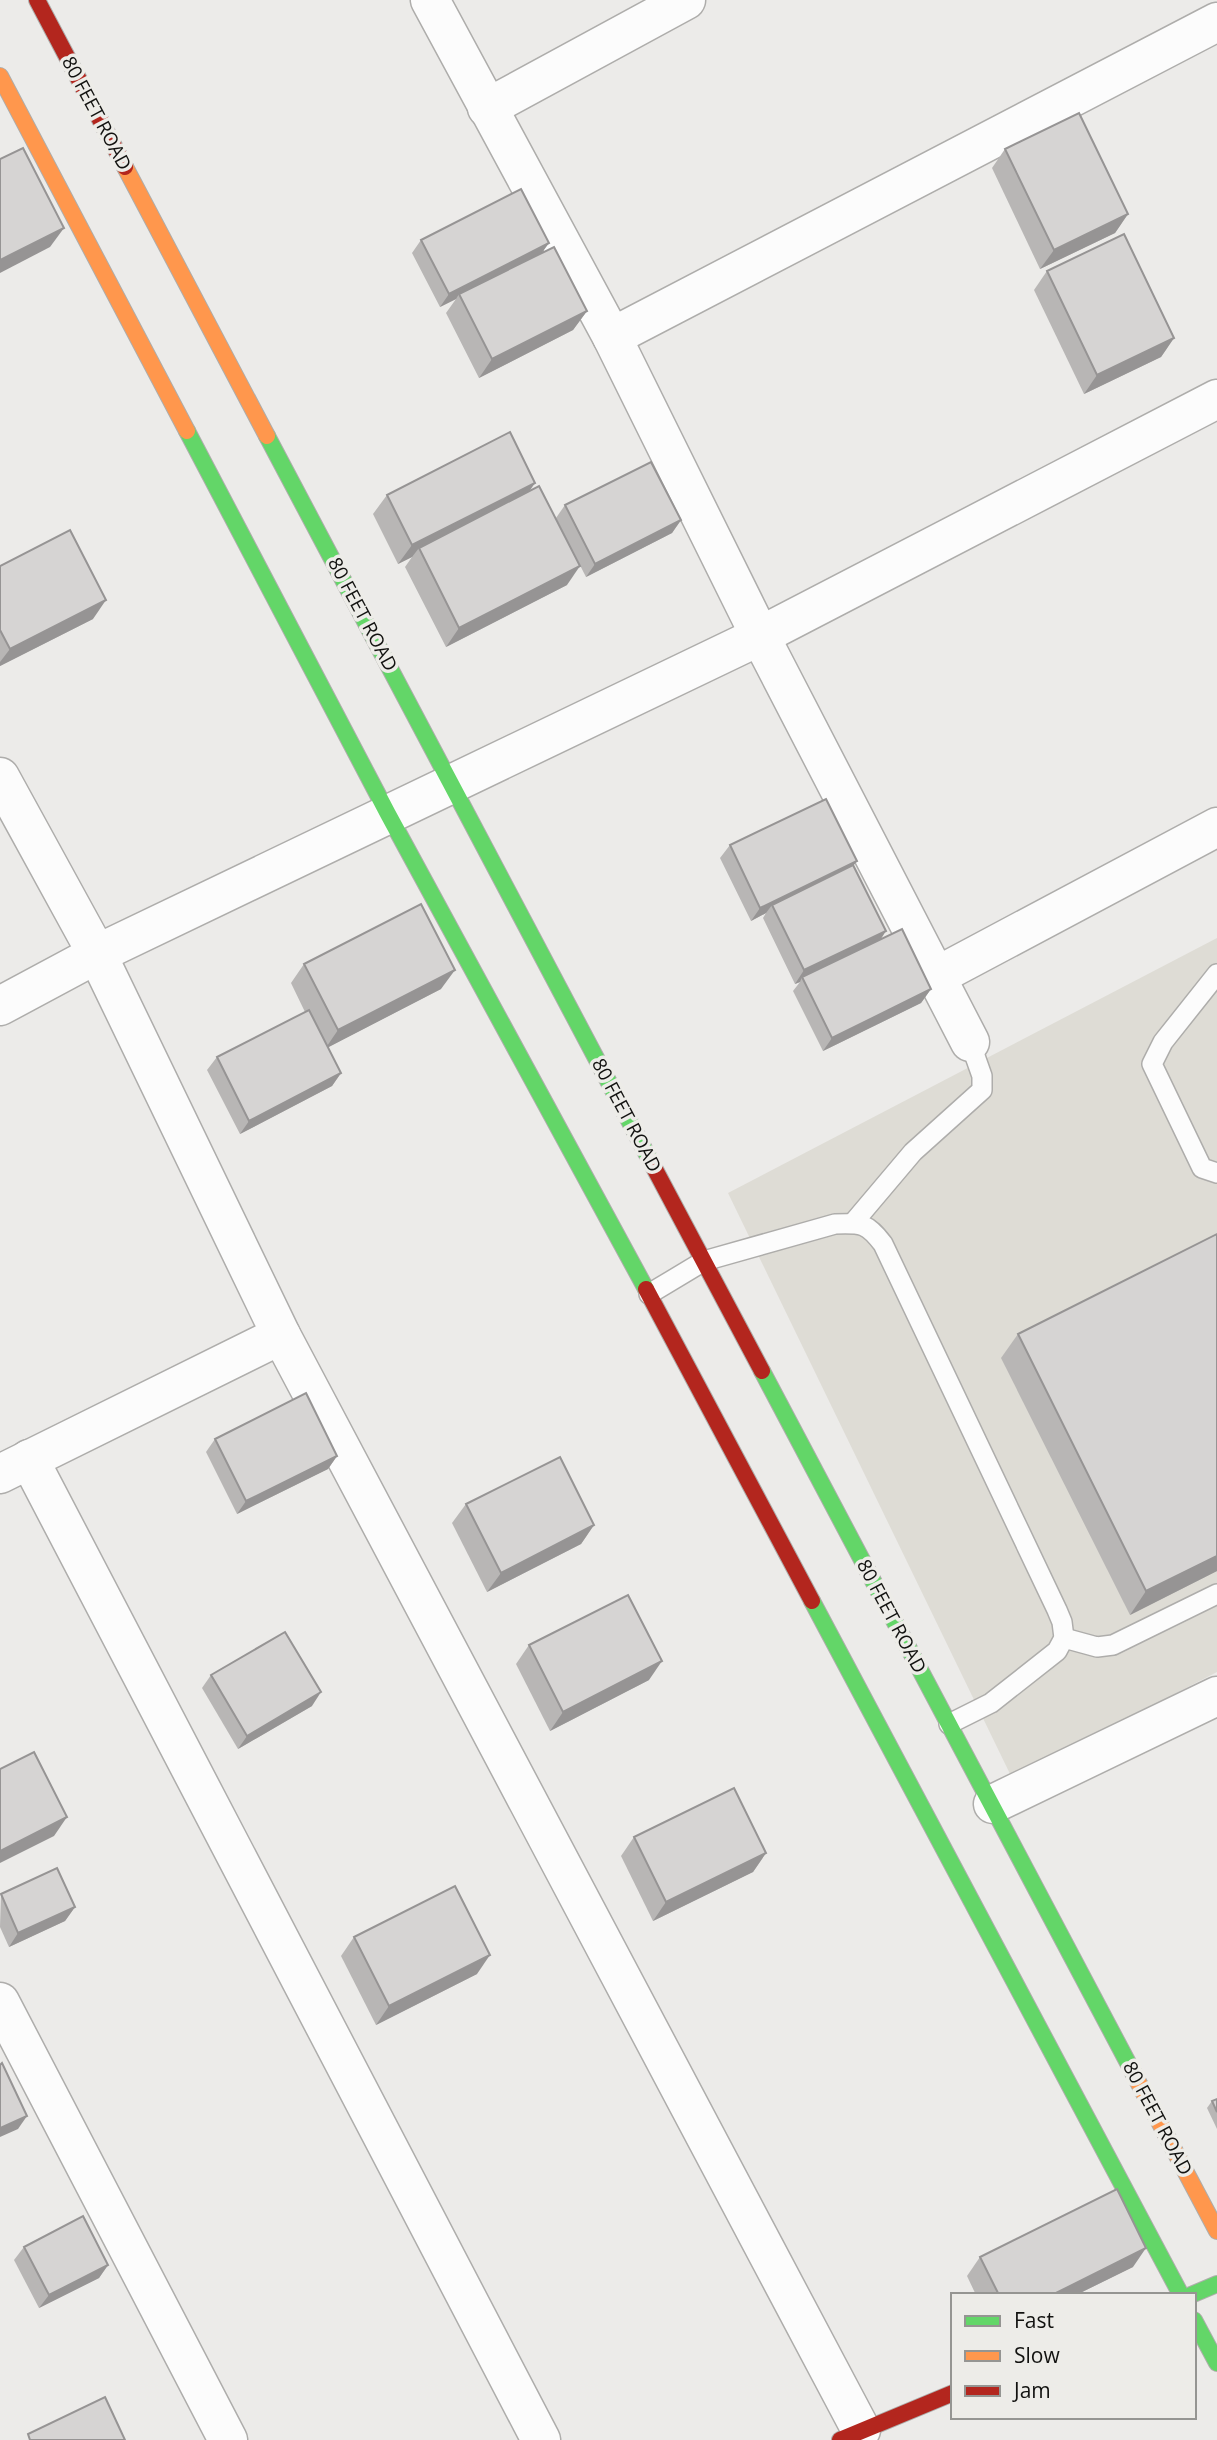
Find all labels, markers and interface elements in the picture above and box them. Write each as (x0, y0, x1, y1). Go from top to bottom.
street label: 80 FEET ROAD (56, 52, 138, 174)
street label: 80 FEET ROAD (322, 553, 404, 675)
street label: 80 FEET ROAD (586, 1054, 668, 1176)
street label: 80 FEET ROAD (851, 1555, 933, 1677)
street label: 80 FEET ROAD (1117, 2057, 1199, 2179)
legend (951, 2293, 1196, 2419)
text: Fast (1014, 2306, 1054, 2334)
text: Slow (1014, 2341, 1060, 2369)
text: Jam (1012, 2376, 1051, 2404)

